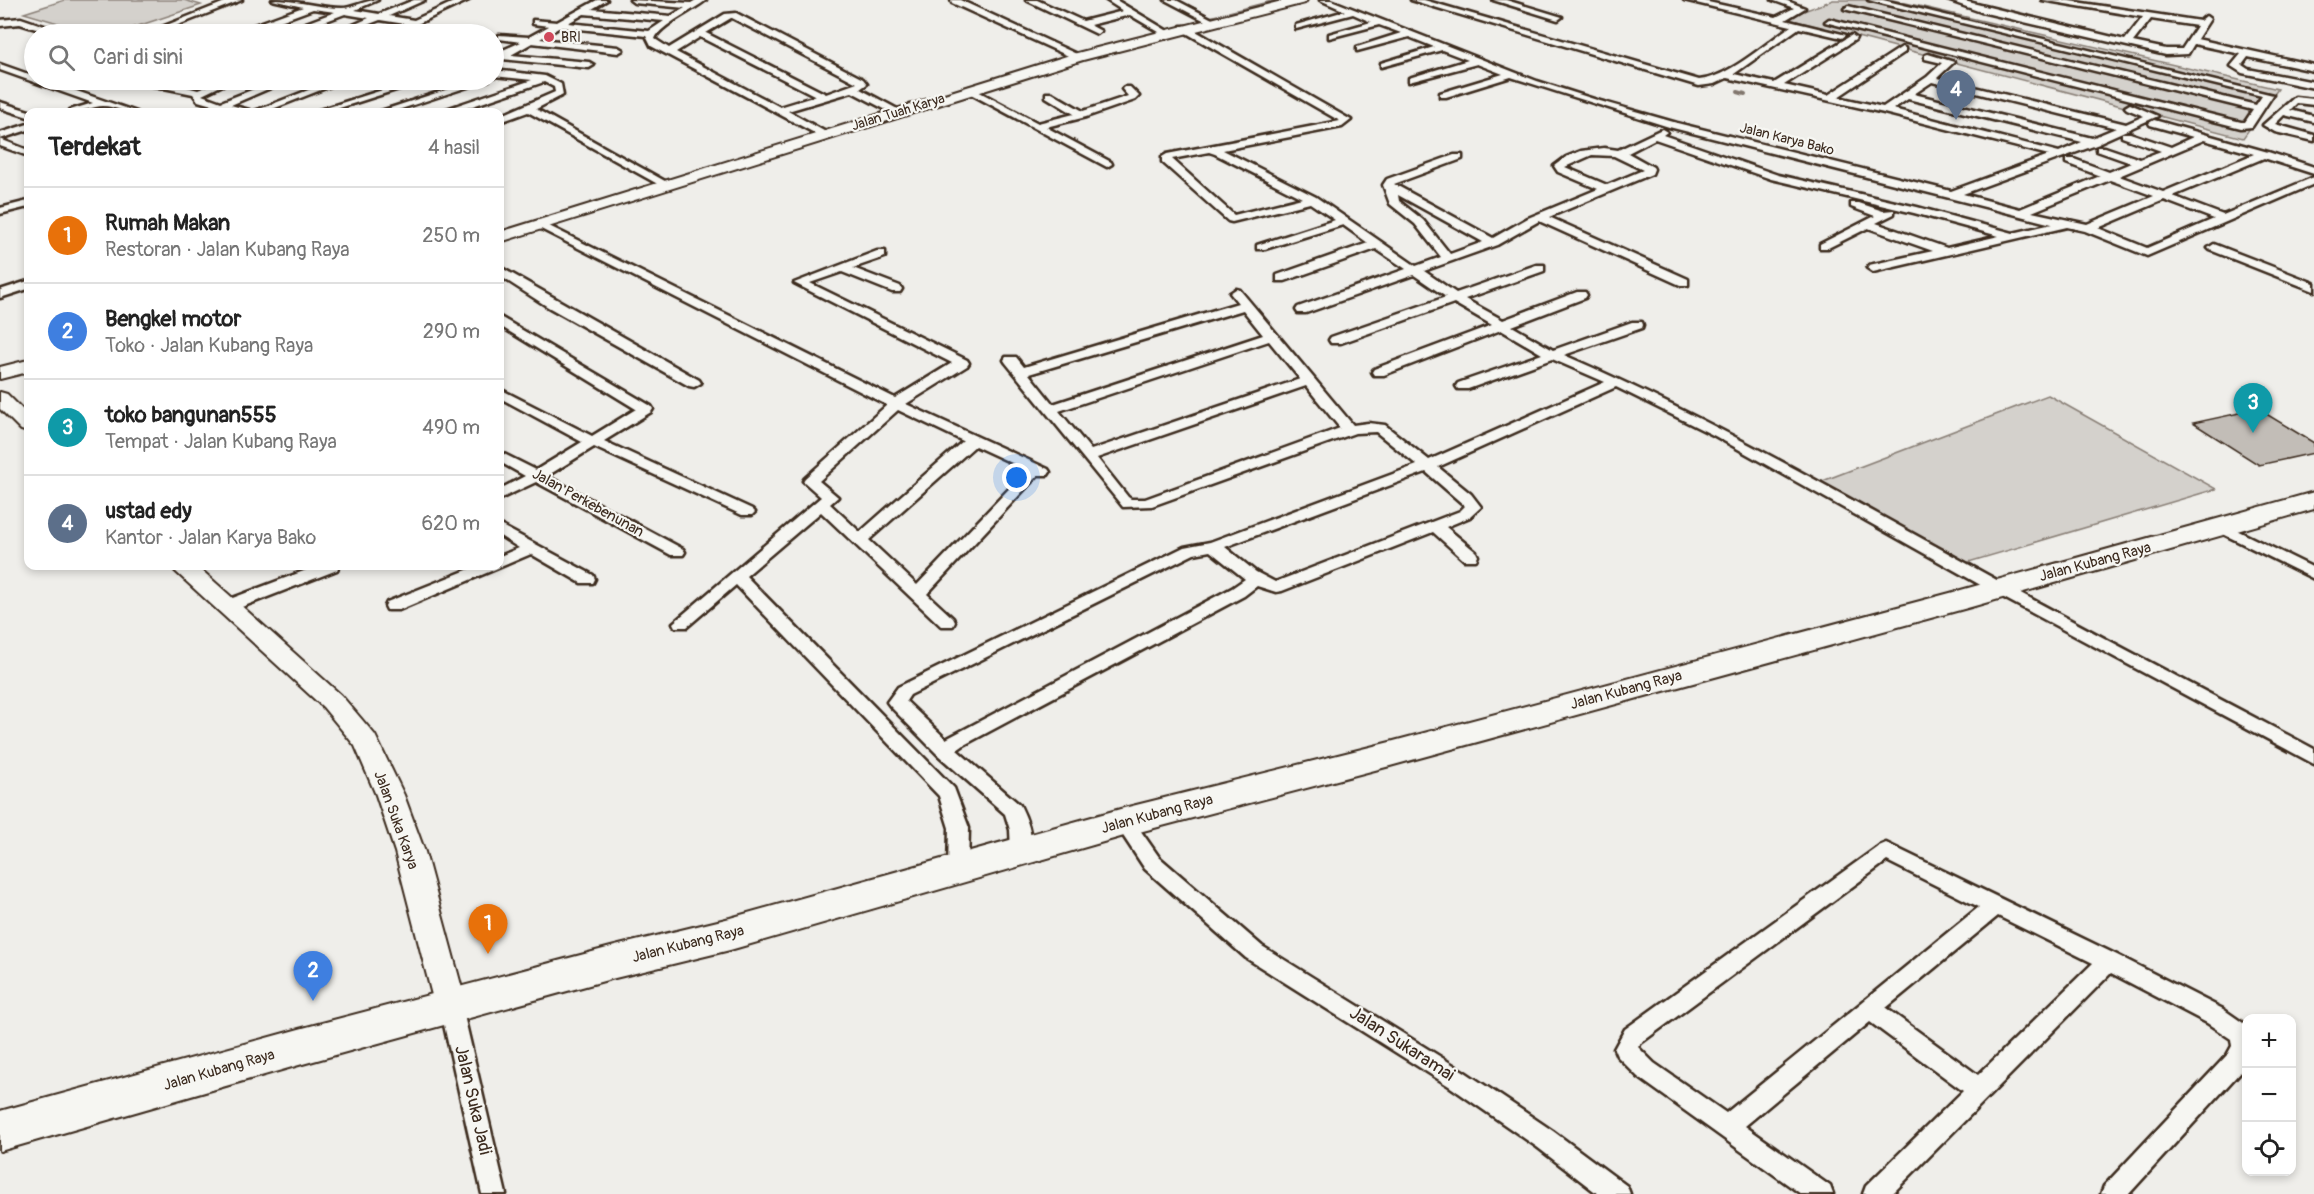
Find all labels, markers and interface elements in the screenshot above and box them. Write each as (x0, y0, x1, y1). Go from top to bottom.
search box (24, 24, 504, 90)
place label: BRI (561, 29, 581, 46)
marker: BRI (542, 30, 556, 44)
icon: search (45, 41, 78, 74)
text: Cari di sini (93, 43, 183, 71)
pin: 4 (1936, 70, 1976, 120)
street label: Jalan Tuah Karya (849, 90, 947, 134)
street label: Jalan Karya Bako (1738, 119, 1837, 159)
text: Terdekat (48, 131, 141, 163)
text: 4 hasil (428, 135, 480, 160)
text: Rumah Makan (105, 209, 230, 237)
text: 1 (64, 223, 71, 248)
text: 250 m (422, 223, 480, 248)
text: Restoran · Jalan Kubang Raya (105, 237, 350, 262)
text: Bengkel motor (105, 305, 241, 333)
text: 2 (62, 319, 73, 344)
text: 290 m (423, 319, 480, 344)
text: Toko · Jalan Kubang Raya (105, 333, 313, 358)
pin: 3 (2234, 384, 2272, 433)
text: toko bangunan555 (105, 401, 277, 429)
text: 3 (62, 415, 73, 440)
text: 490 m (422, 415, 480, 440)
text: Tempat · Jalan Kubang Raya (105, 429, 337, 454)
your location (1002, 463, 1031, 492)
street label: Jalan Perkebenunan (529, 464, 647, 542)
text: ustad edy (105, 497, 192, 525)
text: 4 (62, 511, 73, 536)
text: 620 m (421, 511, 480, 536)
text: Kantor · Jalan Karya Bako (105, 525, 316, 550)
street label: Jalan Kubang Raya (2037, 538, 2153, 586)
street label: Jalan Kubang Raya (1568, 666, 1684, 714)
street label: Jalan Suka Karya (369, 768, 423, 872)
street label: Jalan Kubang Raya (1099, 790, 1215, 838)
pin: 1 (468, 904, 508, 954)
street label: Jalan Kubang Raya (630, 921, 746, 967)
pin: 2 (294, 952, 332, 1001)
street label: Jalan Sukaramai (1345, 1001, 1459, 1087)
map controls (2242, 1014, 2296, 1176)
button: + (2242, 1014, 2296, 1068)
street label: Jalan Suka Jadi (449, 1043, 497, 1157)
street label: Jalan Kubang Raya (161, 1045, 277, 1095)
button: − (2242, 1068, 2296, 1122)
button: locate (2242, 1122, 2296, 1176)

